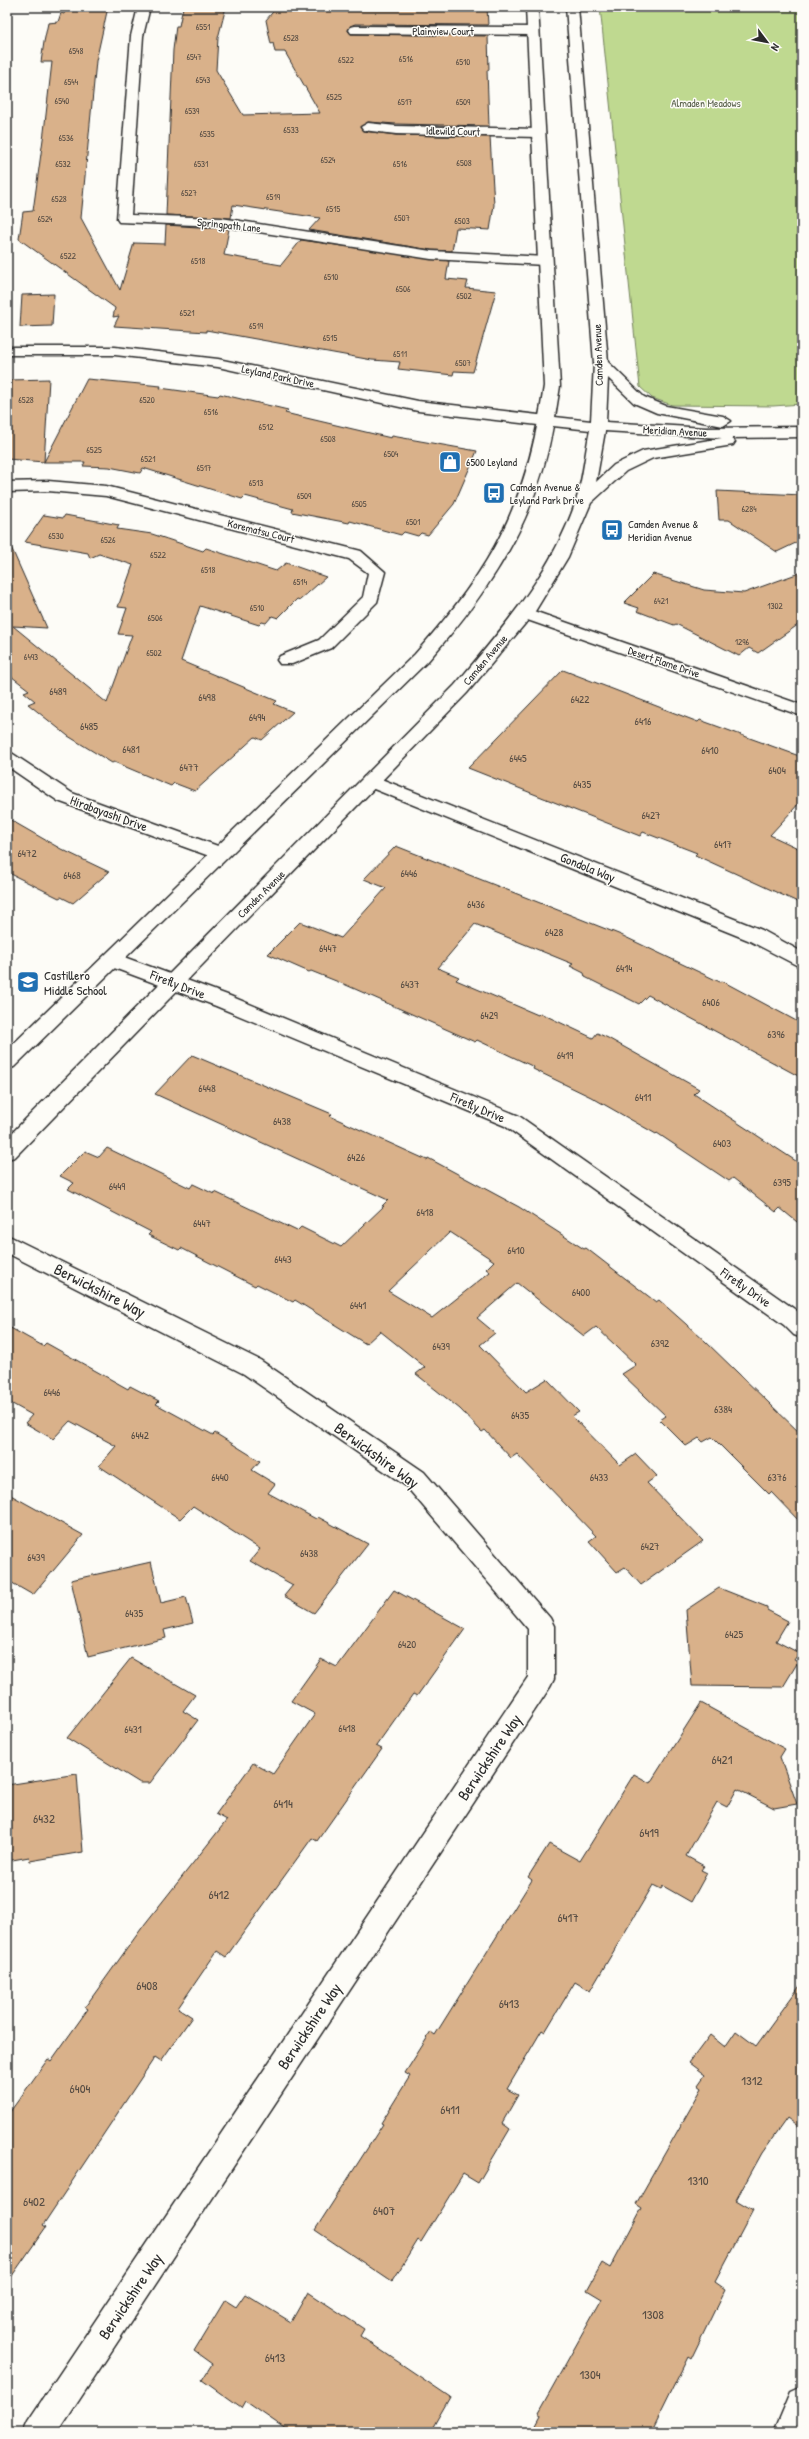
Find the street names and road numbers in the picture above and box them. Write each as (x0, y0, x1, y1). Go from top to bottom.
street label: Plainview Court (412, 24, 474, 38)
street label: Idlewild Court (426, 124, 481, 138)
street label: Springpath Lane (196, 215, 262, 235)
street label: Camden Avenue (590, 323, 606, 386)
street label: Leyland Park Drive (240, 361, 316, 391)
street label: Meridian Avenue (643, 422, 708, 440)
street label: Korematsu Court (226, 516, 296, 546)
street label: Camden Avenue (460, 631, 511, 688)
street label: Desert Flame Drive (626, 643, 702, 681)
street label: Hirabayashi Drive (68, 791, 150, 835)
street label: Gondola Way (558, 848, 619, 886)
street label: Camden Avenue (234, 867, 288, 921)
street label: Firefly Drive (147, 965, 208, 1003)
street label: Firefly Drive (447, 1087, 508, 1127)
street label: Berwickshire Way (50, 1257, 150, 1323)
street label: Firefly Drive (716, 1263, 775, 1311)
street label: Berwickshire Way (330, 1417, 424, 1493)
street label: Berwickshire Way (452, 1709, 526, 1805)
street label: Berwickshire Way (272, 1978, 346, 2074)
street label: Berwickshire Way (93, 2248, 167, 2344)

